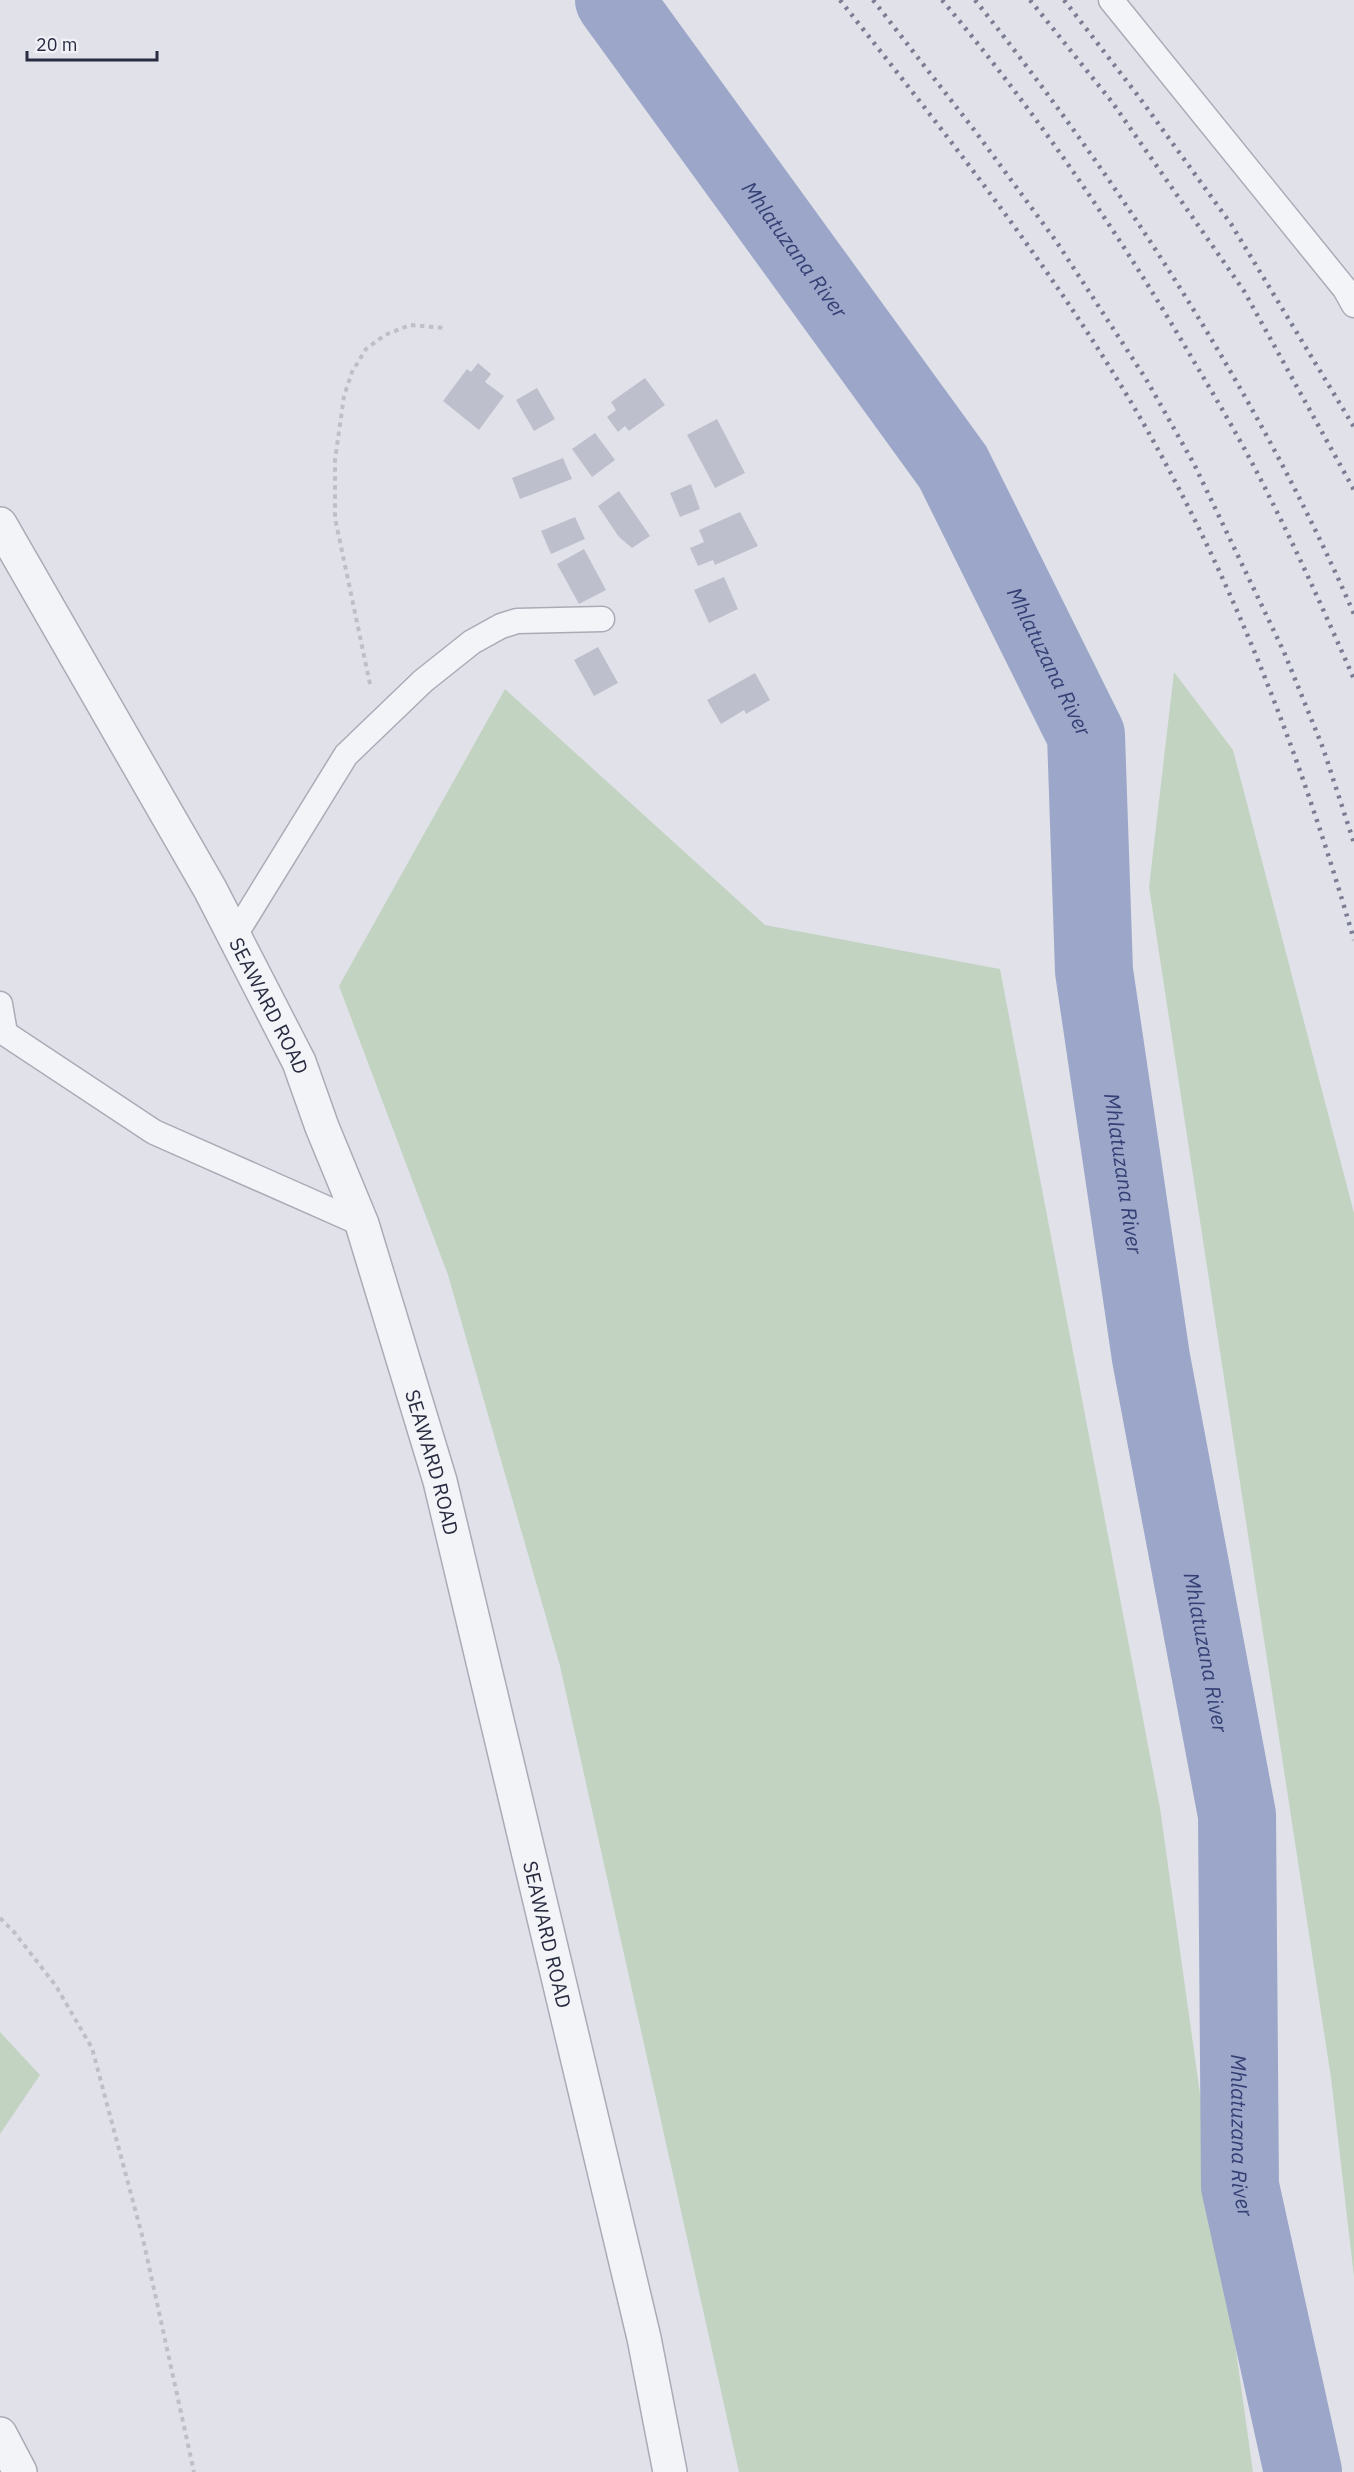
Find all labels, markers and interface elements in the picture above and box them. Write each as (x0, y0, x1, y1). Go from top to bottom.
scale bar (27, 24, 158, 62)
text: 20 m (36, 33, 78, 56)
water label: Mhlatuzana River (736, 175, 855, 324)
water label: Mhlatuzana River (1001, 582, 1099, 742)
street label: SEAWARD ROAD (223, 932, 316, 1077)
water label: Mhlatuzana River (1098, 1091, 1150, 1257)
street label: SEAWARD ROAD (399, 1386, 466, 1538)
water label: Mhlatuzana River (1178, 1570, 1235, 1736)
street label: SEAWARD ROAD (517, 1858, 578, 2010)
water label: Mhlatuzana River (1225, 2054, 1261, 2220)

